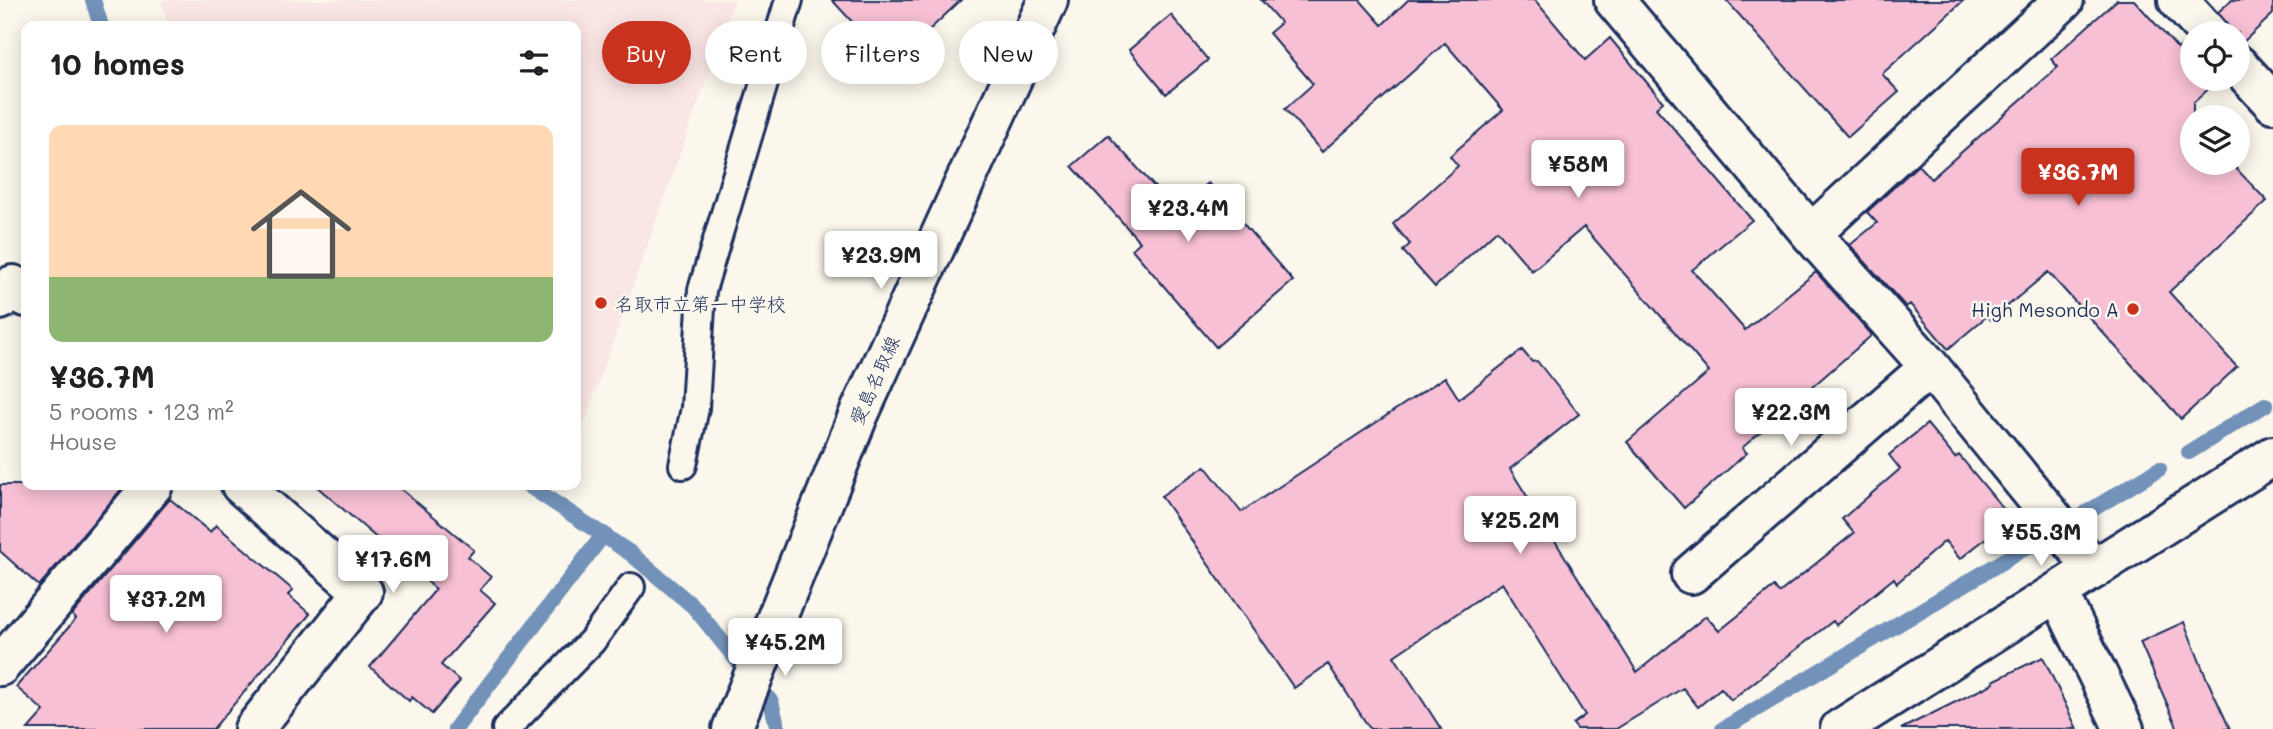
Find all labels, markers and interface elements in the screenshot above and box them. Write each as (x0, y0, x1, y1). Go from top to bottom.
chip: Buy (602, 21, 691, 84)
chip: Rent (705, 21, 807, 84)
chip: Filters (821, 21, 945, 84)
chip: New (959, 21, 1058, 84)
map controls (2180, 21, 2250, 175)
button: locate (2180, 21, 2250, 91)
text: 10 homes (49, 43, 185, 83)
icon: filters (515, 44, 553, 82)
button: layers (2180, 105, 2250, 175)
pin: ¥58M (1537, 140, 1619, 200)
text: ¥58M (1547, 148, 1609, 178)
pin: ¥36.7M (2021, 148, 2135, 208)
text: ¥36.7M (2037, 156, 2119, 186)
icon: home (238, 171, 364, 297)
pin: ¥23.4M (1131, 184, 1245, 244)
text: ¥23.4M (1147, 192, 1229, 222)
pin: ¥23.9M (824, 232, 938, 291)
text: ¥23.9M (840, 239, 922, 269)
place label: 名取市立第一中学校 (615, 291, 786, 316)
marker: 名取市立第一中学校 (593, 295, 609, 311)
place label: High Mesondo A (1971, 297, 2119, 322)
marker: High Mesondo A (2125, 301, 2141, 317)
street label: 愛島名取線 (843, 332, 905, 428)
text: ¥36.7M (49, 356, 155, 396)
pin: ¥22.3M (1734, 388, 1848, 448)
text: 5 rooms · 123 m² (49, 396, 234, 426)
text: ¥22.3M (1751, 396, 1831, 426)
text: House (49, 426, 117, 456)
pin: ¥25.2M (1463, 496, 1577, 556)
text: ¥25.2M (1480, 504, 1560, 534)
pin: ¥55.3M (1984, 508, 2098, 568)
text: ¥55.3M (2000, 516, 2082, 546)
pin: ¥17.6M (336, 536, 450, 595)
text: ¥17.6M (354, 543, 432, 573)
pin: ¥37.2M (109, 576, 223, 635)
text: ¥37.2M (126, 583, 206, 613)
pin: ¥45.2M (728, 618, 842, 678)
text: ¥45.2M (744, 626, 826, 656)

